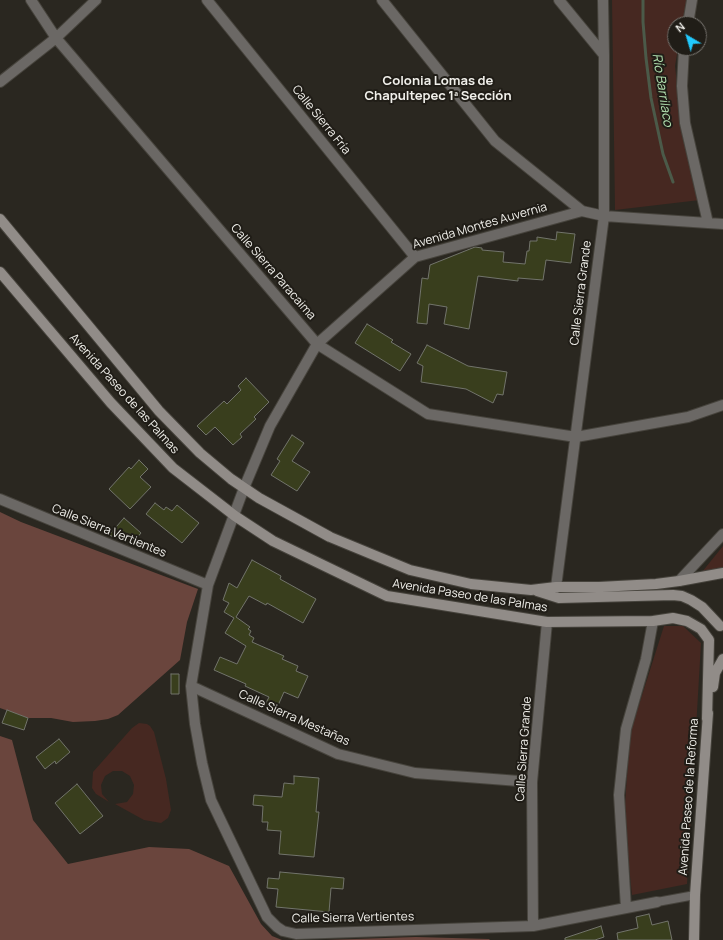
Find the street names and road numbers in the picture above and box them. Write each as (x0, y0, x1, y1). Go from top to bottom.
street label: Calle Sierra Fría (289, 83, 353, 157)
street label: Avenida Montes Auvernia (411, 200, 549, 252)
street label: Calle Sierra Paracaima (227, 221, 319, 323)
street label: Calle Sierra Grande (567, 240, 595, 346)
street label: Avenida Paseo de las Palmas (66, 331, 182, 457)
street label: Calle Sierra Vertientes (50, 501, 168, 561)
street label: Avenida Paseo de las Palmas (392, 577, 548, 615)
street label: Calle Sierra Mestañas (236, 687, 352, 749)
street label: Calle Sierra Grande (513, 696, 535, 802)
street label: Avenida Paseo de la Reforma (676, 718, 702, 876)
street label: Calle Sierra Vertientes (292, 910, 414, 926)

